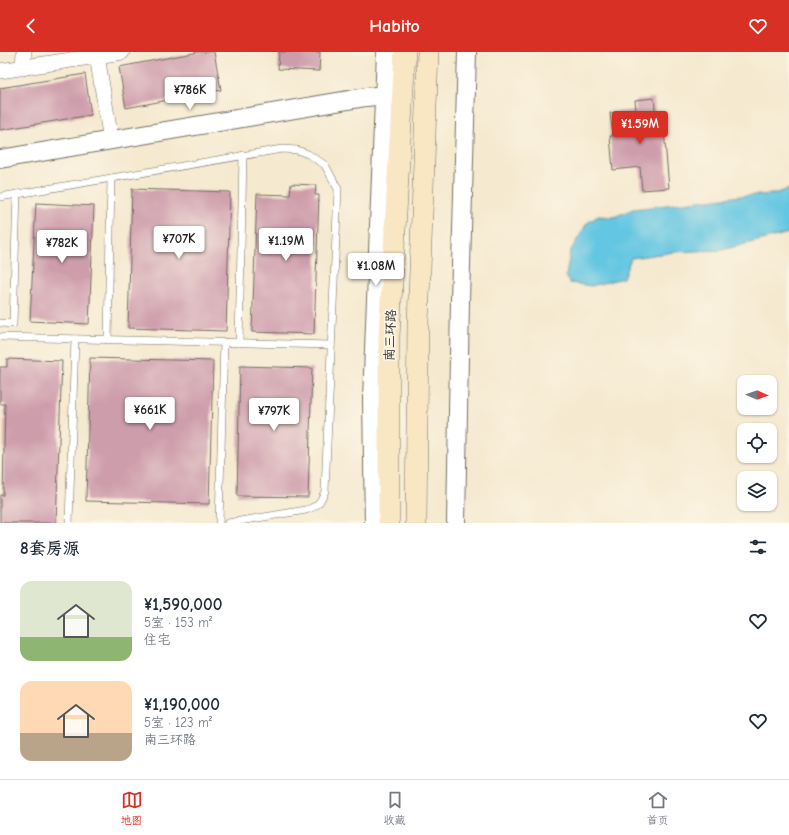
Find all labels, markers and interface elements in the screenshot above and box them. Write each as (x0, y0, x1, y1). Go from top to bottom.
icon: back (20, 15, 42, 37)
icon: heart (747, 15, 769, 37)
text: Habito (369, 16, 420, 37)
pin: ¥786K (162, 77, 218, 111)
text: ¥786K (174, 82, 206, 97)
pin: ¥1.59M (607, 111, 673, 145)
text: ¥1.59M (621, 116, 659, 131)
pin: ¥707K (151, 226, 207, 260)
pin: ¥1.19M (253, 228, 319, 262)
pin: ¥782K (34, 230, 90, 264)
text: ¥707K (163, 231, 195, 246)
text: ¥1.19M (268, 233, 304, 248)
text: ¥782K (46, 235, 78, 250)
pin: ¥1.08M (343, 253, 409, 287)
text: ¥1.08M (357, 258, 395, 273)
street label: 南三环路 (382, 309, 398, 361)
north arrow (737, 375, 777, 415)
map controls (737, 375, 777, 511)
pin: ¥661K (122, 397, 178, 431)
pin: ¥797K (246, 398, 302, 432)
text: ¥661K (134, 402, 166, 417)
text: ¥797K (258, 403, 290, 418)
button: locate (737, 423, 777, 463)
button: layers (737, 471, 777, 511)
icon: filters (747, 536, 769, 558)
text: 8套房源 (20, 539, 80, 558)
text: ¥1,590,000 (144, 595, 222, 614)
icon: home (52, 597, 100, 645)
icon: heart (747, 610, 769, 632)
text: 5室 · 153 m² (144, 615, 212, 630)
text: 住宅 (144, 632, 170, 647)
text: ¥1,190,000 (144, 695, 220, 714)
icon: home (52, 697, 100, 745)
icon: heart (747, 710, 769, 732)
text: 5室 · 123 m² (144, 715, 212, 730)
text: 南三环路 (144, 732, 196, 747)
tab: 地图 (121, 789, 143, 827)
tab: 收藏 (384, 789, 406, 827)
tab: 首页 (647, 789, 669, 827)

